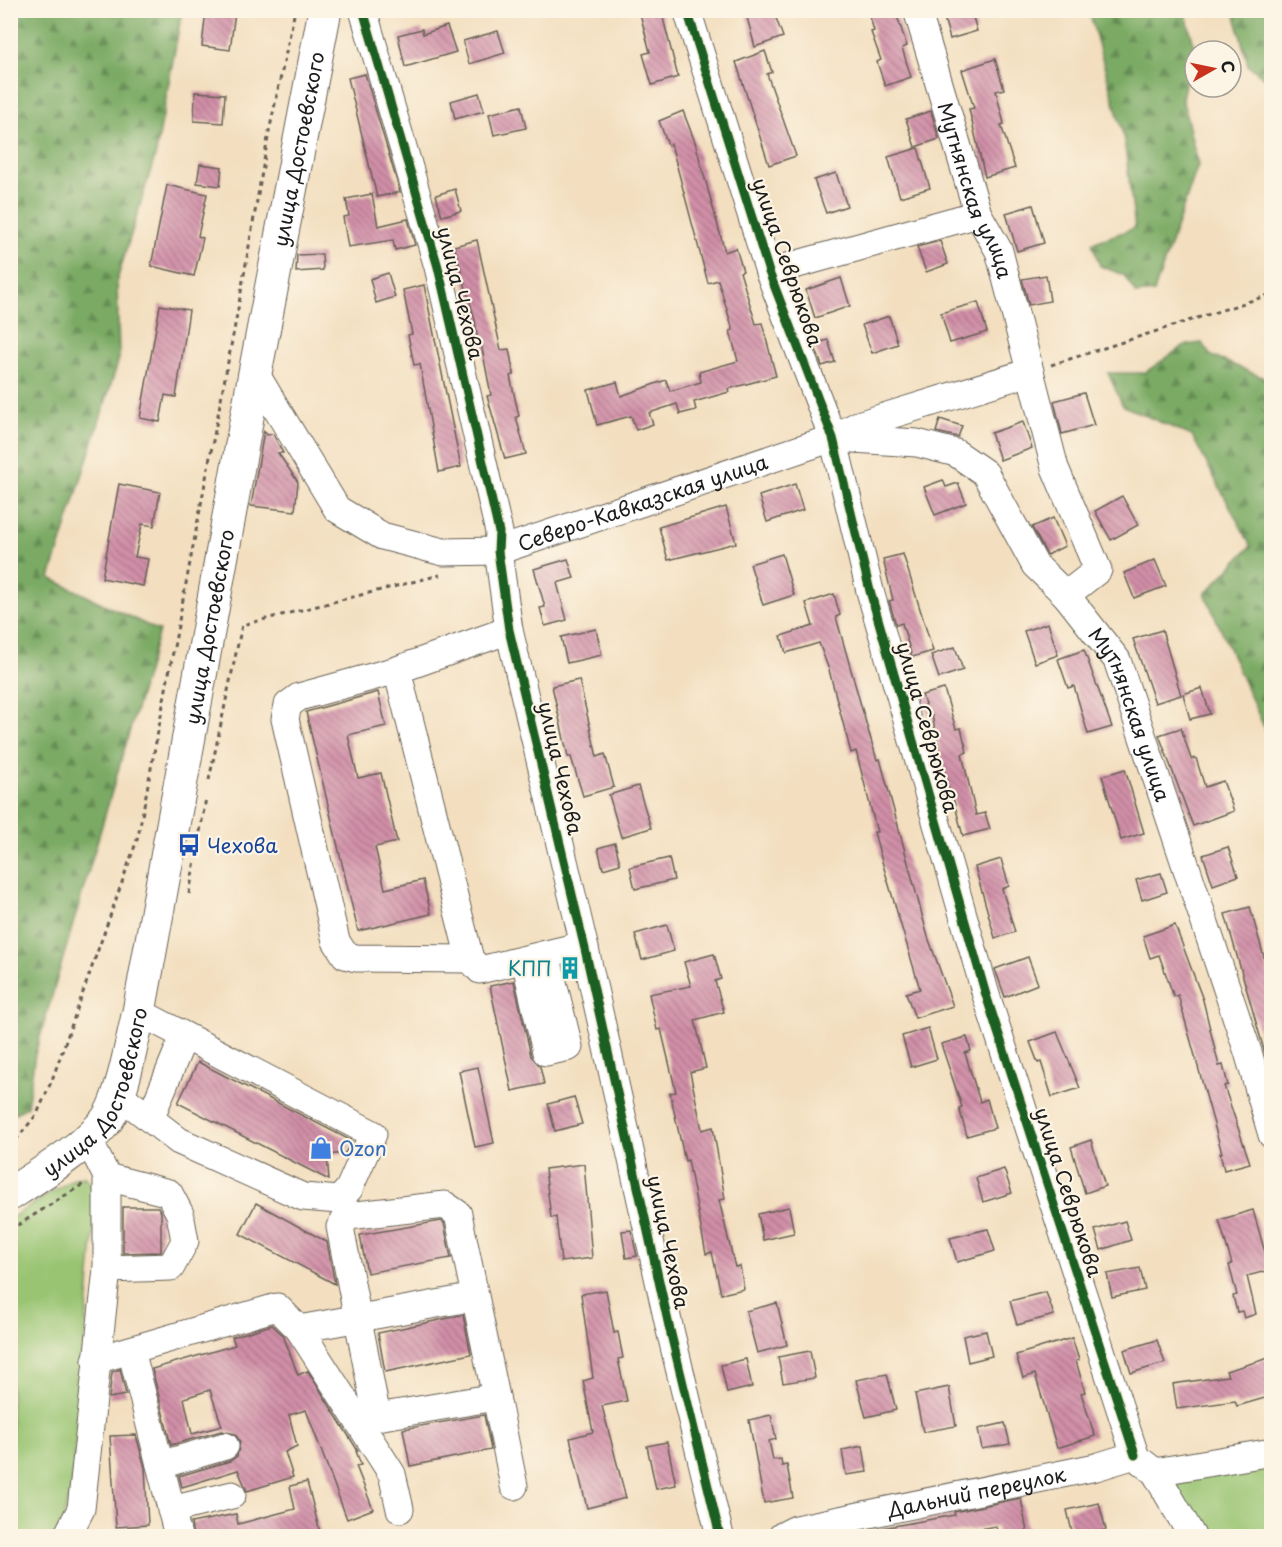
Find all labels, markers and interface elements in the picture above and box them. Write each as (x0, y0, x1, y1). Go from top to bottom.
north arrow (1183, 39, 1243, 99)
street label: улица Достоевского (265, 49, 332, 249)
text: С (1216, 59, 1242, 74)
street label: Мутнянская улица (930, 98, 1021, 282)
street label: улица Севрюкова (745, 173, 831, 351)
street label: улица Чехова (430, 223, 492, 363)
street label: Северо-Кавказская улица (514, 446, 772, 558)
street label: улица Достоевского (177, 527, 241, 727)
street label: Мутнянская улица (1082, 621, 1178, 806)
street label: улица Севрюкова (889, 638, 967, 817)
street label: улица Чехова (531, 698, 591, 838)
place label: Чехова (207, 830, 278, 860)
bus stop icon: Чехова (176, 832, 202, 858)
place label: КПП (508, 953, 552, 983)
building icon: КПП (557, 955, 583, 981)
street label: улица Достоевского (37, 1004, 155, 1184)
street label: улица Севрюкова (1027, 1103, 1111, 1281)
place label: Ozon (339, 1133, 387, 1163)
shop icon: Ozon (308, 1135, 334, 1161)
street label: улица Чехова (640, 1172, 698, 1312)
street label: Дальний переулок (884, 1459, 1068, 1525)

